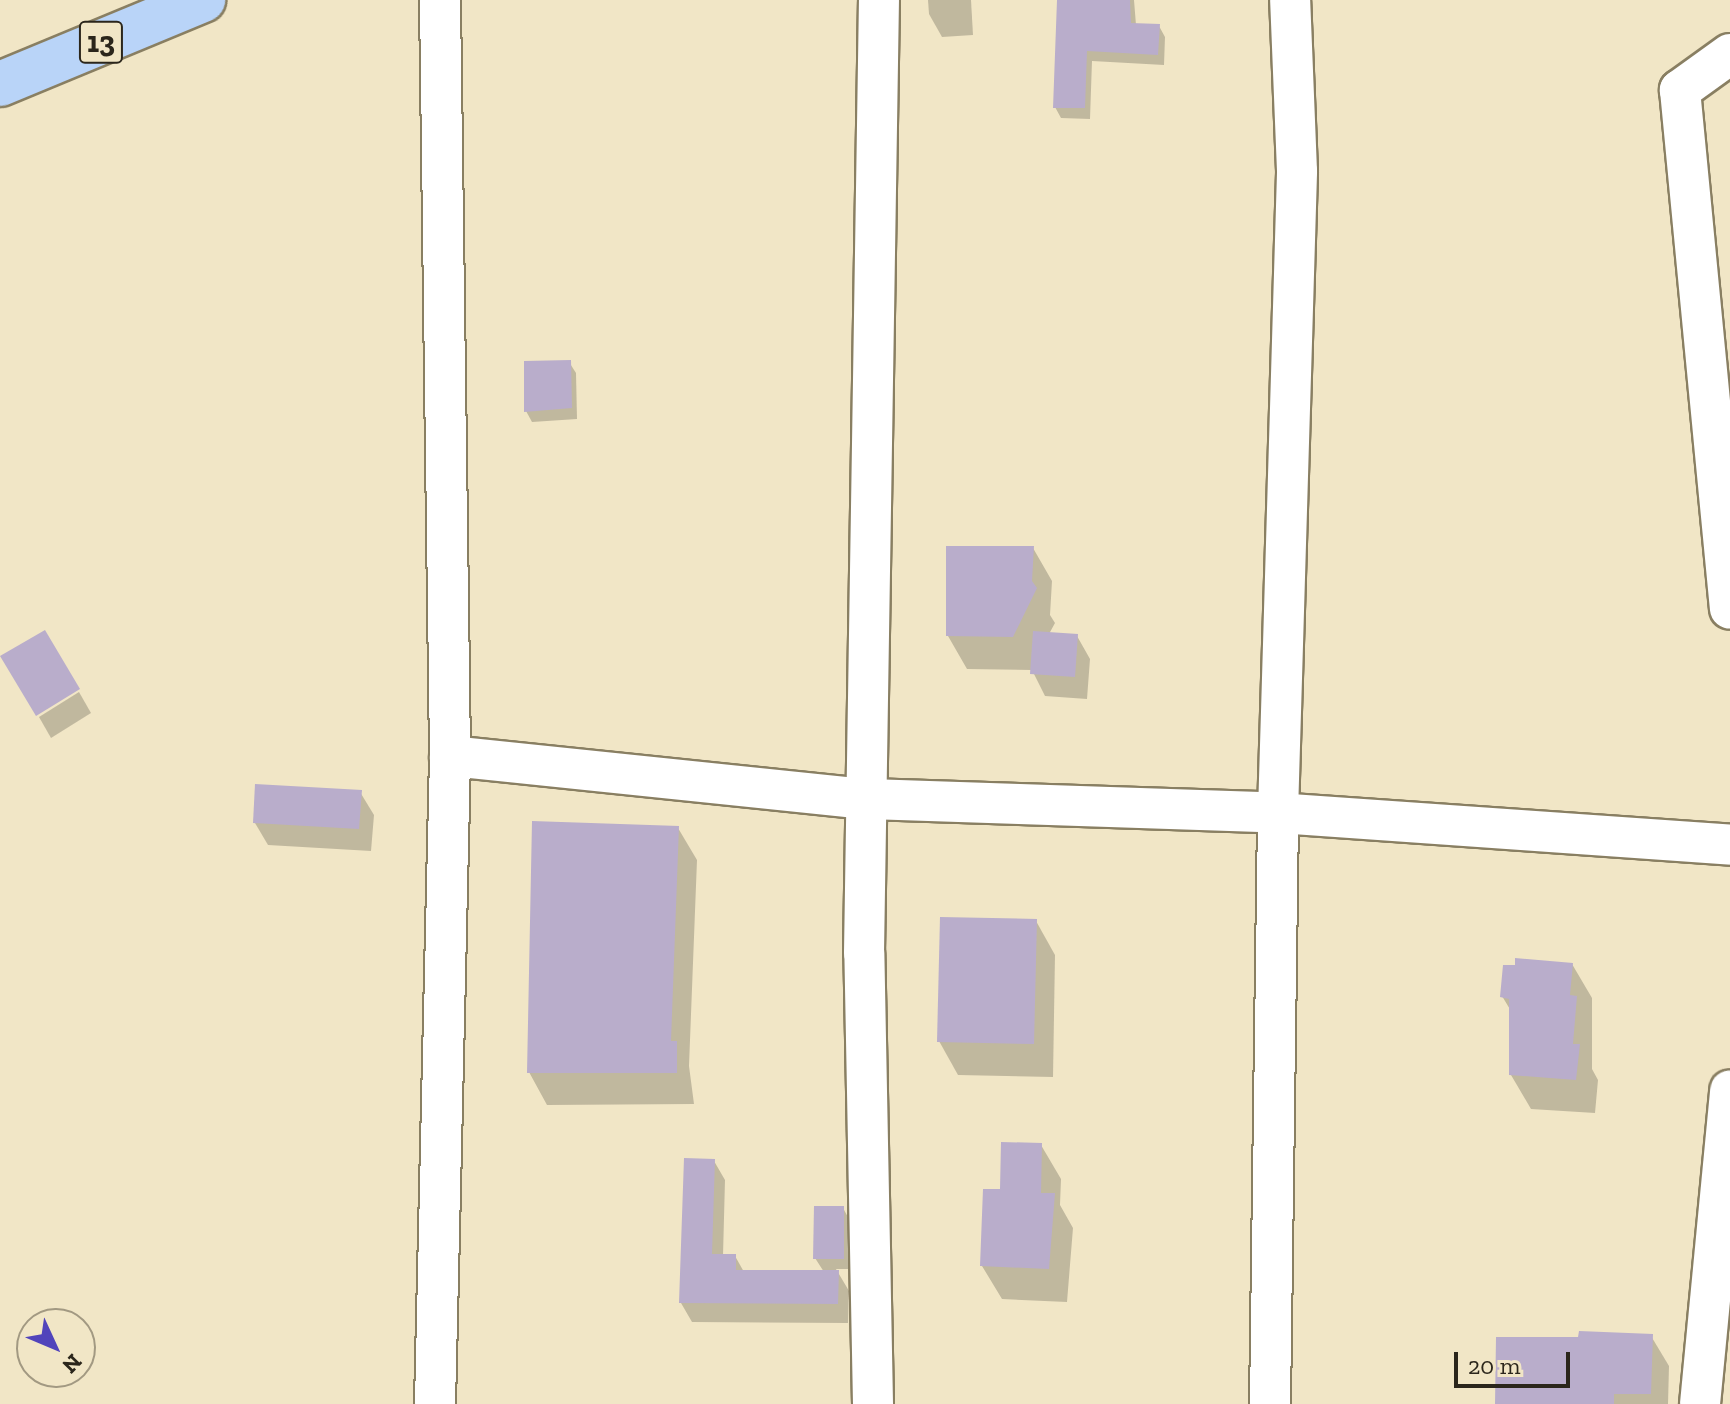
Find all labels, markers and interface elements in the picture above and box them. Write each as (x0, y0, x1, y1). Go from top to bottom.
road number: 13 (77, 16, 125, 68)
north arrow (16, 1308, 96, 1388)
scale bar (1458, 1336, 1574, 1386)
text: N (57, 1348, 88, 1379)
text: 20 m (1468, 1351, 1520, 1380)

